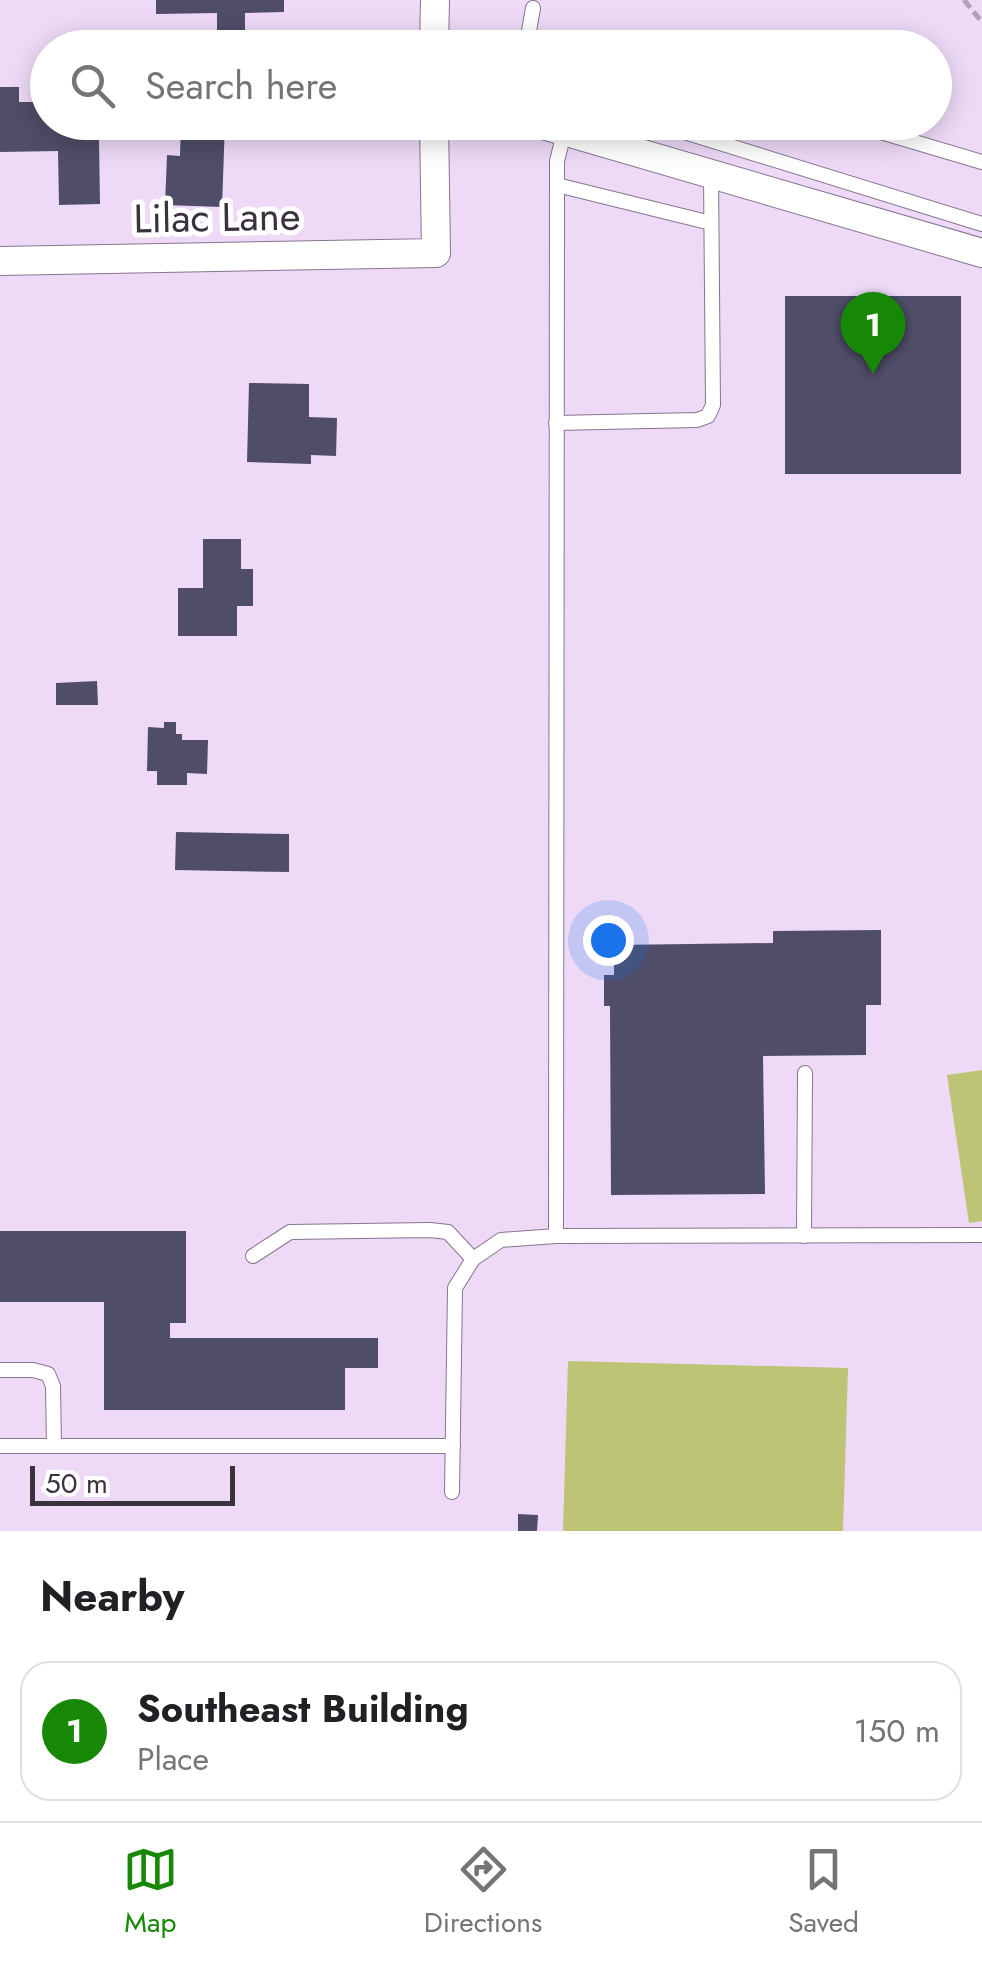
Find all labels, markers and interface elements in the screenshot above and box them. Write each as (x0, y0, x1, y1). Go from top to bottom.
search box (30, 30, 952, 140)
icon: search (65, 58, 120, 113)
text: Search here (145, 58, 337, 113)
street label: Lilac Lane (133, 187, 301, 247)
pin: 1 (840, 292, 906, 374)
your location (583, 915, 634, 966)
scale bar (30, 1461, 235, 1506)
text: 50 m (45, 1463, 108, 1504)
text: Nearby (40, 1566, 184, 1627)
text: Southeast Building (137, 1681, 469, 1736)
text: 1 (66, 1708, 83, 1754)
text: 150 m (854, 1708, 940, 1754)
text: Place (137, 1736, 209, 1782)
tab: Map (123, 1842, 178, 1943)
tab: Directions (424, 1842, 542, 1943)
tab: Saved (788, 1842, 859, 1943)

